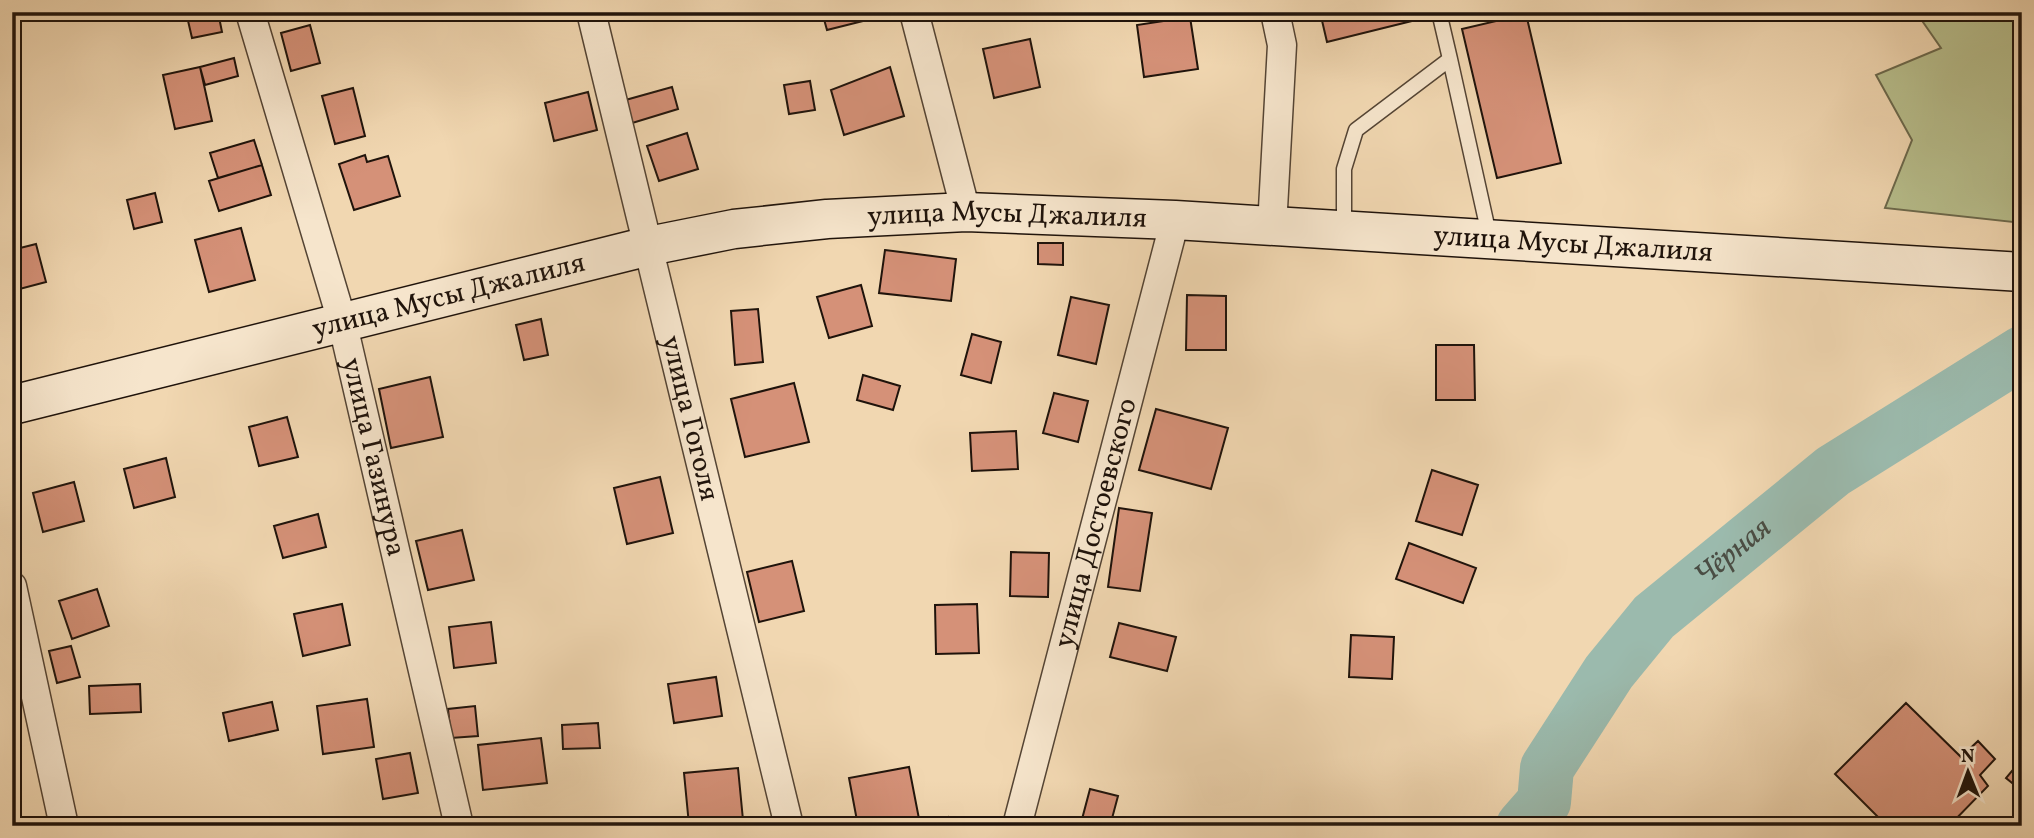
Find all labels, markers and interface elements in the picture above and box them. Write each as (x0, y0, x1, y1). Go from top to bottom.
street label: улица Мусы Джалиля (866, 192, 1148, 238)
street label: улица Мусы Джалиля (1432, 216, 1714, 272)
street label: улица Мусы Джалиля (308, 243, 589, 349)
street label: улица Гоголя (651, 331, 729, 505)
street label: улица Газинура (332, 354, 415, 560)
street label: улица Достоевского (1045, 394, 1147, 652)
water label: Чёрная (1686, 508, 1781, 596)
north arrow (1932, 736, 2002, 806)
text: N (1961, 744, 1975, 770)

